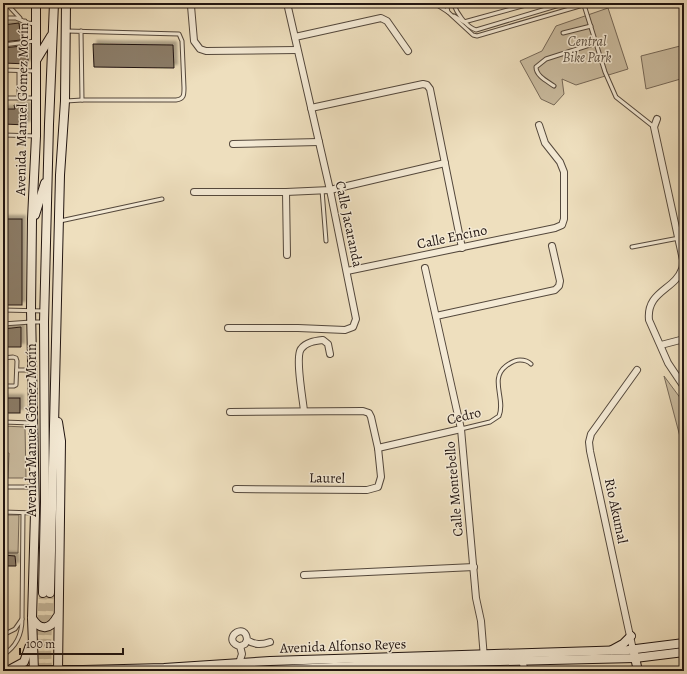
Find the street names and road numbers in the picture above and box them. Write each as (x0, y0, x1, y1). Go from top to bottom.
street label: Avenida Manuel Gómez Morín (11, 22, 33, 197)
street label: Calle Jacaranda (331, 179, 367, 269)
street label: Calle Encino (415, 220, 489, 254)
street label: Avenida Manuel Gómez Morín (22, 343, 41, 518)
street label: Cedro (445, 403, 483, 429)
street label: Calle Montebello (440, 441, 468, 537)
street label: Laurel (309, 468, 346, 488)
street label: Rio Akumal (600, 477, 632, 546)
street label: Avenida Alfonso Reyes (278, 634, 407, 658)

